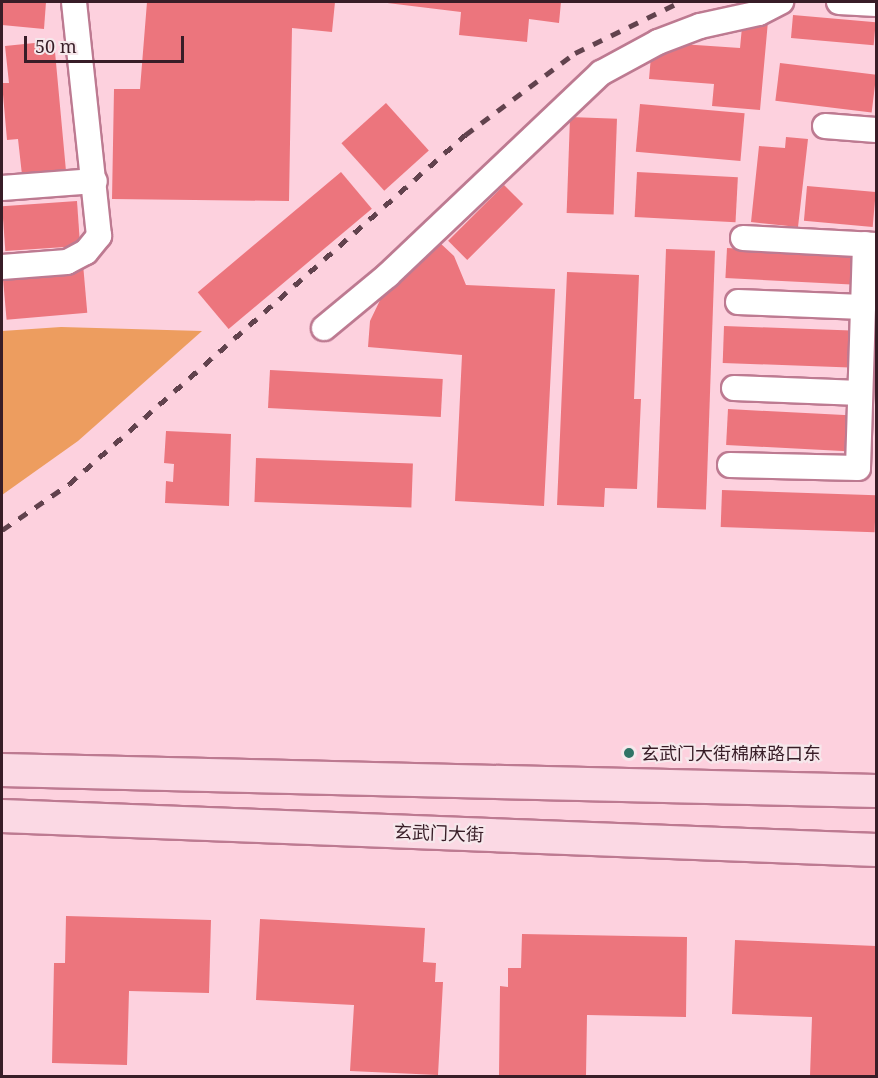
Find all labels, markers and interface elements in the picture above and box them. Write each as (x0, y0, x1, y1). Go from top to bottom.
scale bar (27, 24, 188, 62)
text: 50 m (35, 34, 77, 58)
place label: 玄武门大街棉麻路口东 (641, 742, 821, 764)
marker: 玄武门大街棉麻路口东 (622, 746, 636, 760)
street label: 玄武门大街 (394, 821, 484, 845)

